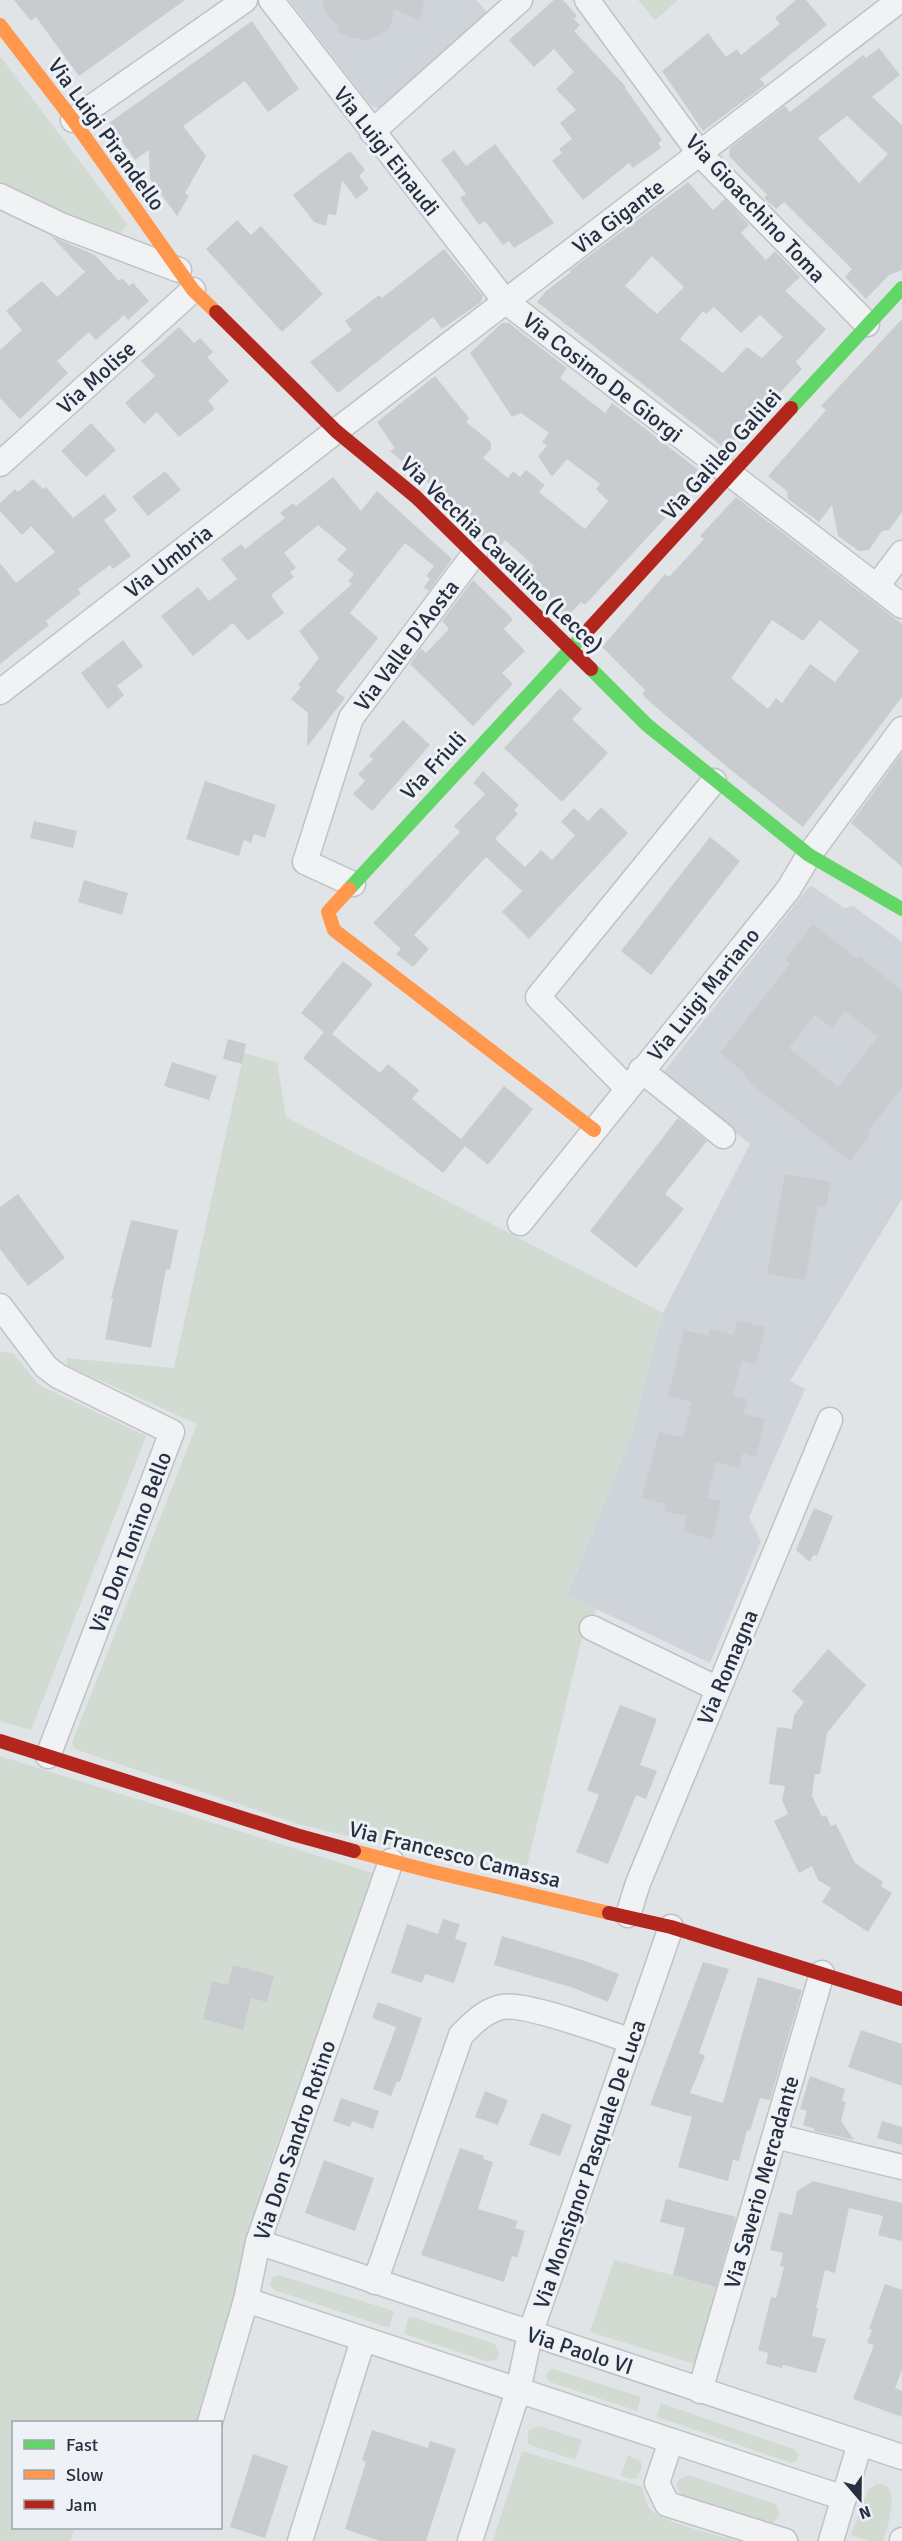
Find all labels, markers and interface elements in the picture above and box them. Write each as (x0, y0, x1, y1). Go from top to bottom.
street label: Via Luigi Pirandello (42, 53, 171, 216)
street label: Via Luigi Einaudi (328, 81, 446, 221)
street label: Via Gioacchino Toma (680, 128, 831, 288)
street label: Via Gigante (567, 173, 670, 260)
street label: Via Cosimo De Giorgi (517, 307, 688, 448)
street label: Via Molise (51, 335, 141, 420)
street label: Via Galileo Galilei (656, 383, 787, 525)
street label: Via Vecchia Cavallino (Lecce) (395, 450, 609, 658)
street label: Via Umbria (119, 519, 218, 604)
street label: Via Valle D'Aosta (348, 574, 465, 716)
street label: Via Friuli (395, 725, 472, 805)
street label: Via Luigi Mariano (641, 922, 765, 1066)
street label: Via Don Tonino Bello (83, 1448, 177, 1637)
street label: Via Romagna (691, 1606, 764, 1729)
street label: Via Francesco Camassa (346, 1815, 564, 1894)
street label: Via Monsignor Pasquale De Luca (527, 2016, 652, 2312)
street label: Via Don Sandro Rotino (248, 2037, 341, 2244)
street label: Via Saverio Mercadante (718, 2073, 805, 2292)
street label: Via Paolo VI (523, 2321, 637, 2380)
legend (12, 2421, 222, 2529)
text: Fast (66, 2434, 98, 2456)
text: Slow (66, 2464, 103, 2486)
north arrow (830, 2469, 890, 2529)
text: Jam (66, 2494, 97, 2516)
text: N (856, 2501, 873, 2523)

